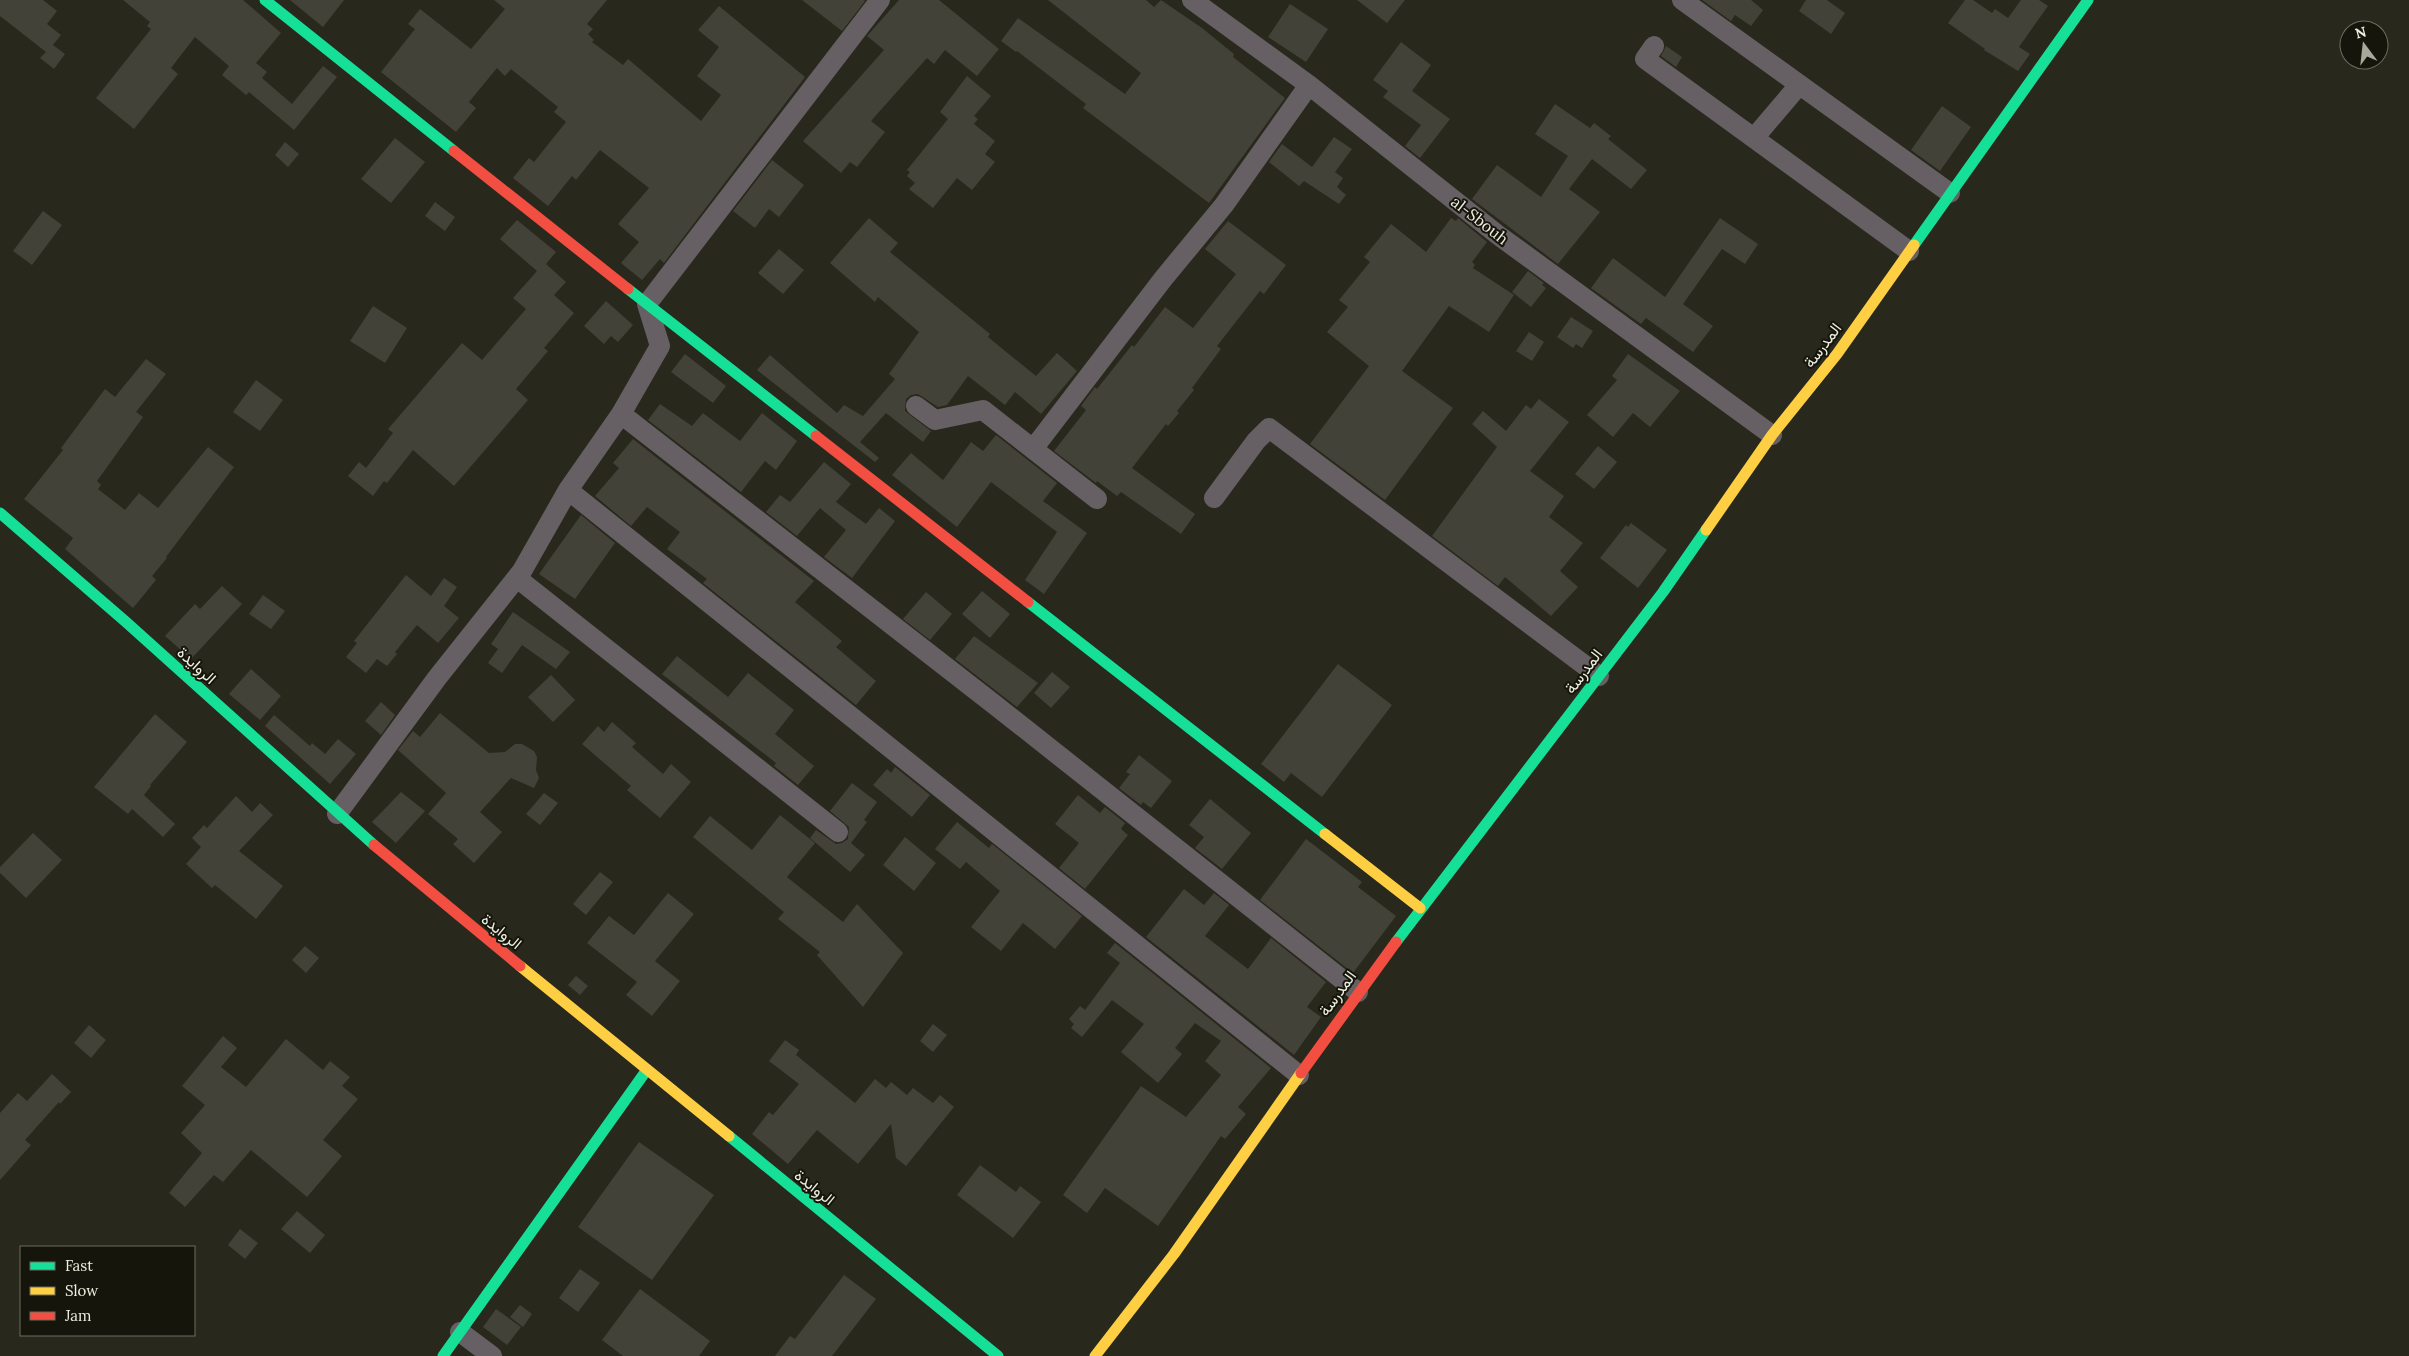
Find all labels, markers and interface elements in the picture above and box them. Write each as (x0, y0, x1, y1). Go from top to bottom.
north arrow (2339, 20, 2389, 70)
text: N (2353, 22, 2368, 43)
street label: al-Sbouh (1447, 191, 1513, 249)
street label: المدرسة (1799, 319, 1846, 372)
street label: الروايدة (173, 642, 221, 689)
street label: المدرسة (1560, 645, 1607, 698)
street label: الروايدة (477, 909, 526, 954)
street label: المدرسة (1314, 966, 1361, 1020)
street label: الروايدة (790, 1165, 839, 1210)
legend (20, 1246, 195, 1336)
text: Fast (65, 1256, 93, 1275)
text: Slow (65, 1281, 98, 1300)
text: Jam (64, 1306, 92, 1325)

